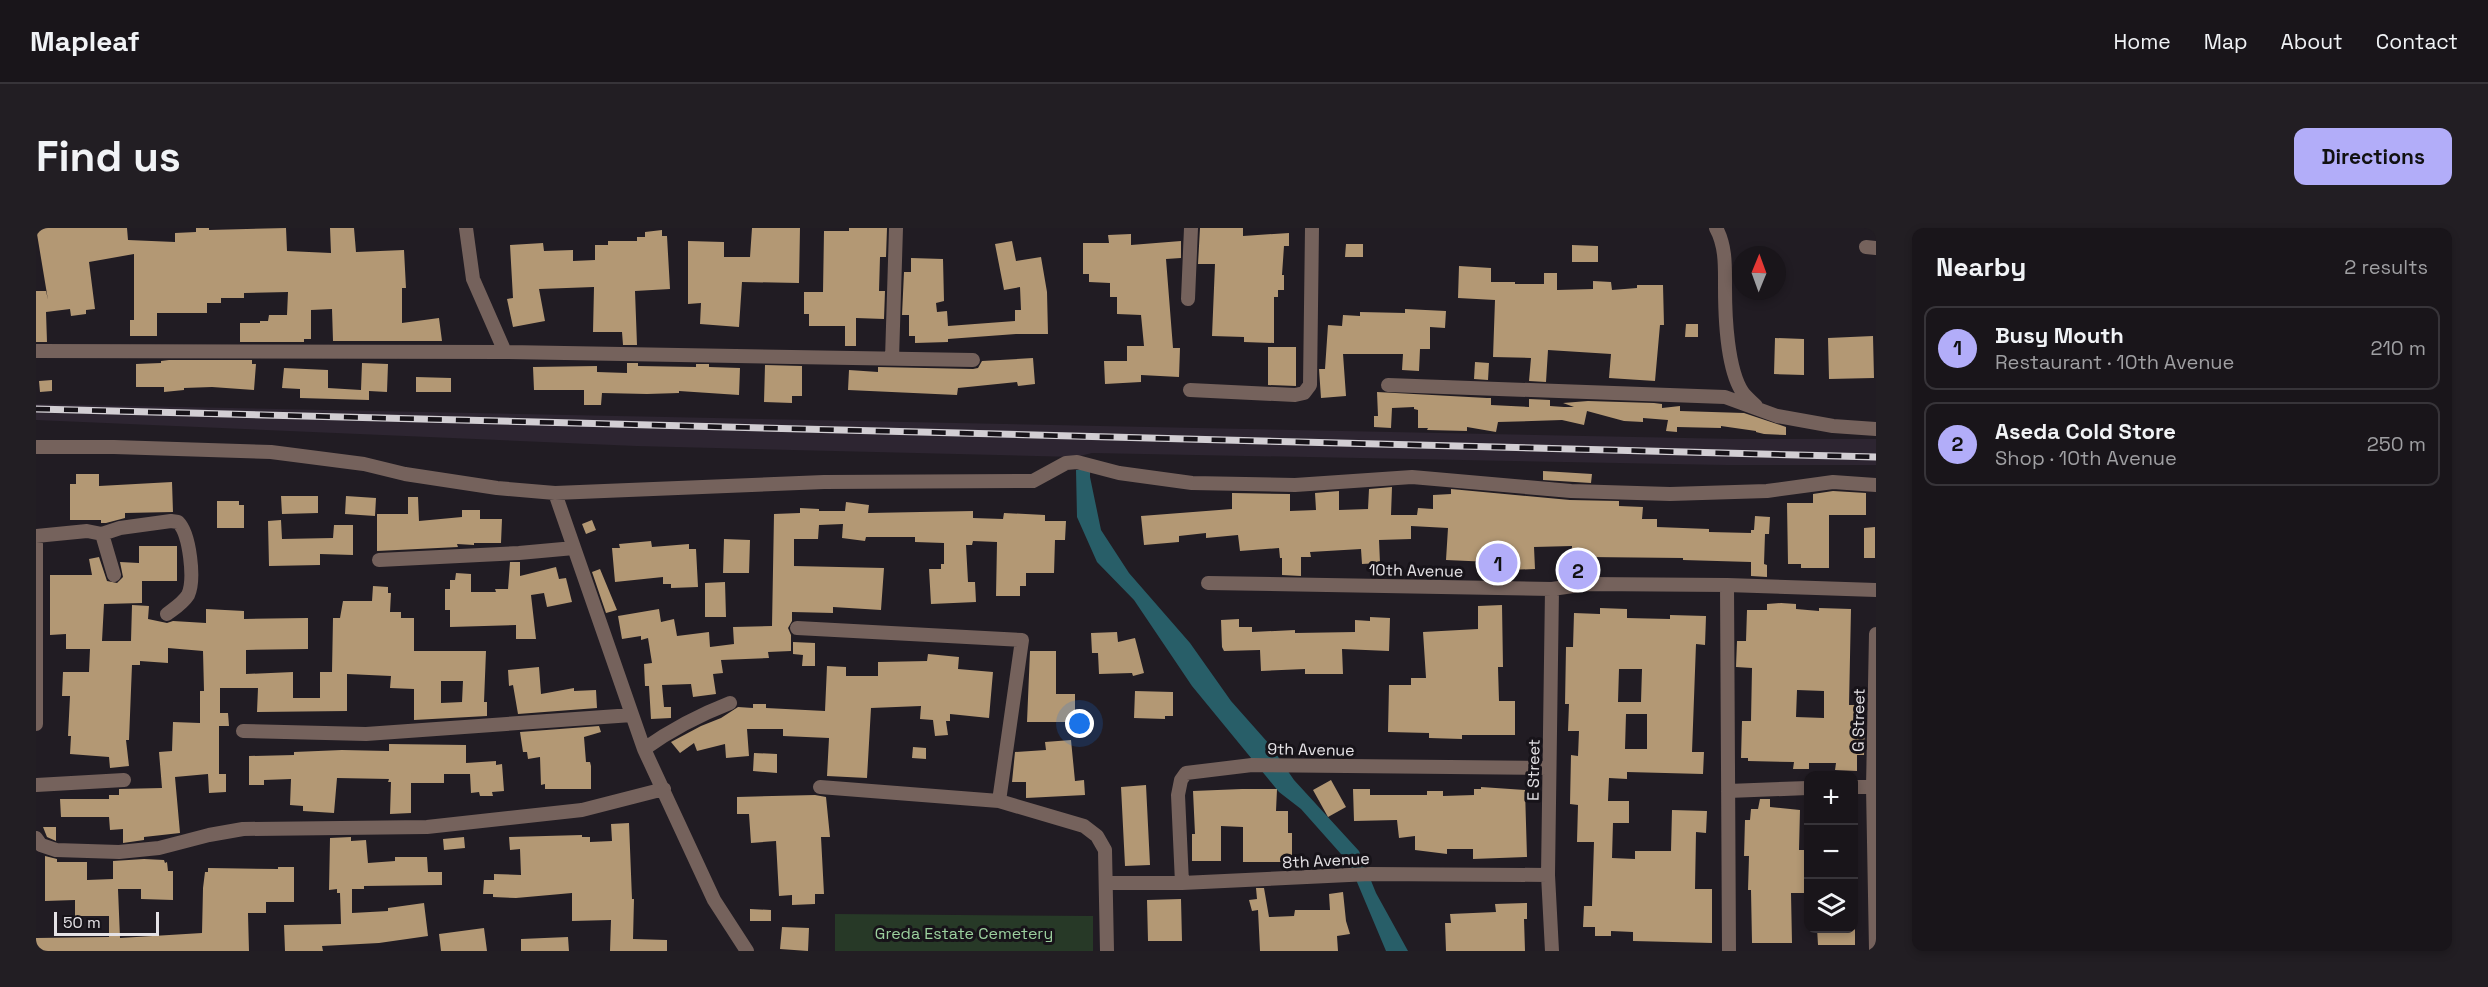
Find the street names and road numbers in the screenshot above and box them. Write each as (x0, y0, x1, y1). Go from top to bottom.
street label: 10th Avenue (1369, 559, 1463, 582)
street label: G Street (1847, 688, 1870, 752)
street label: 9th Avenue (1267, 738, 1355, 761)
street label: E Street (1522, 739, 1545, 801)
street label: 8th Avenue (1282, 848, 1370, 873)

